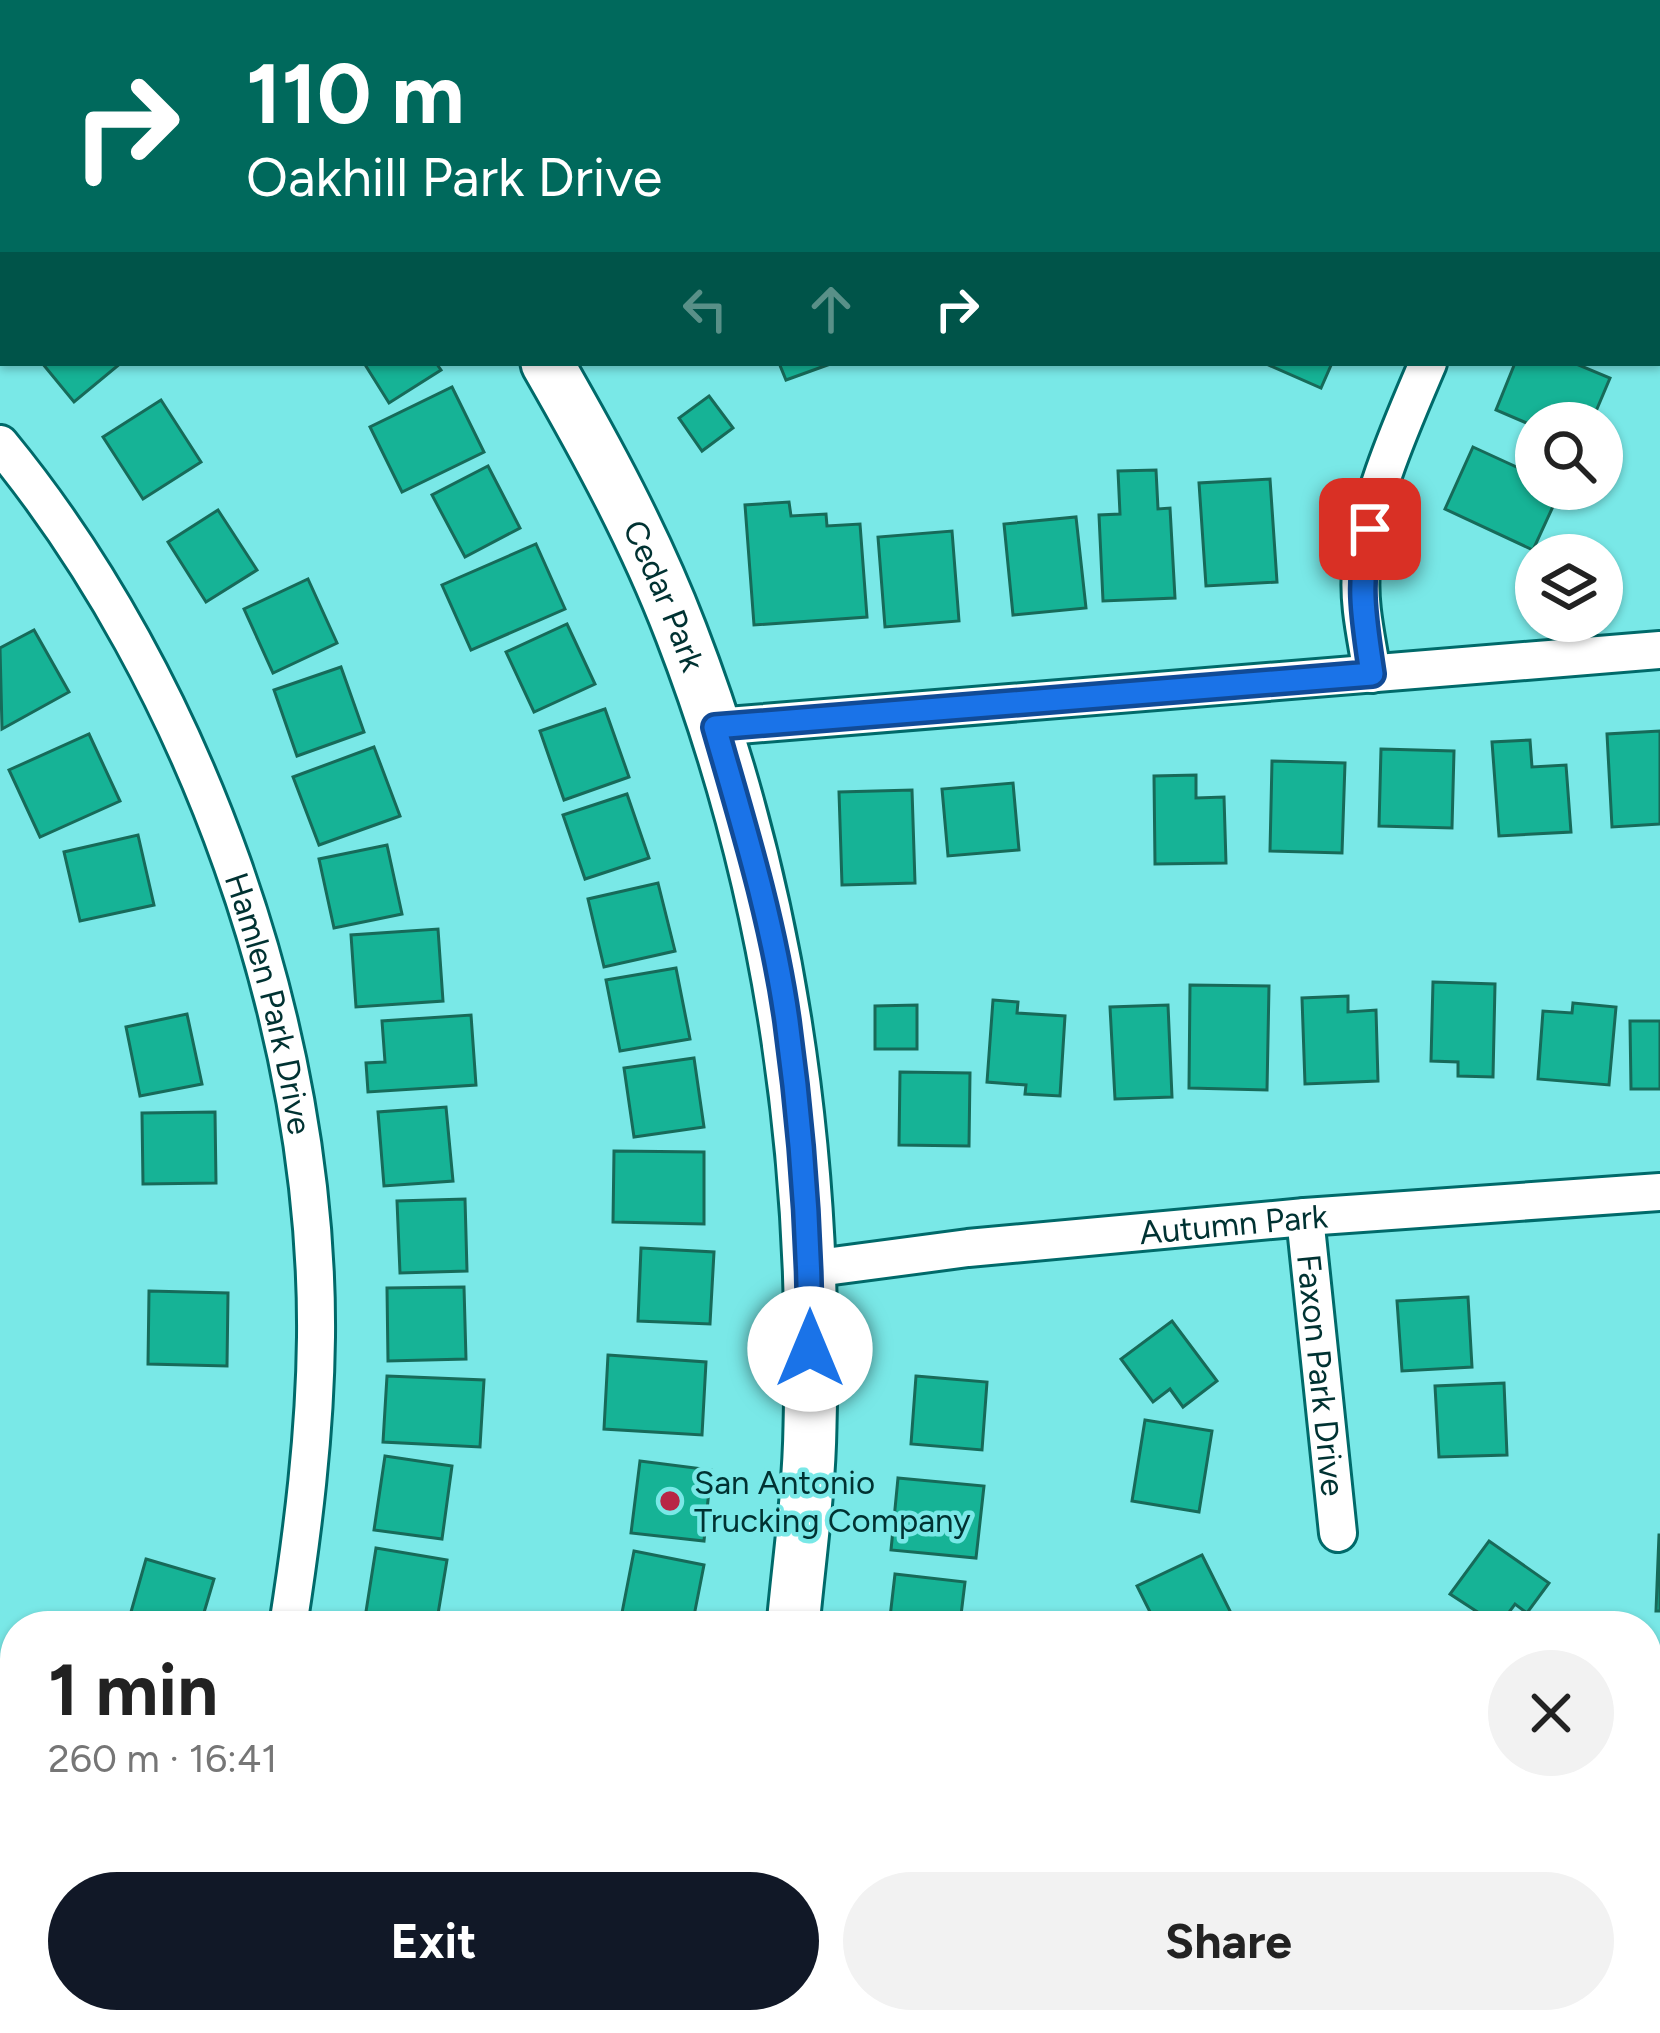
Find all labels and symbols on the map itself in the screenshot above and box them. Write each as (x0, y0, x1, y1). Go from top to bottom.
pin (1319, 478, 1421, 580)
street label: Cedar Park (615, 514, 713, 677)
street label: Hamlen Park Drive (217, 868, 320, 1137)
street label: Autumn Park (1138, 1196, 1329, 1252)
street label: Faxon Park Drive (1289, 1252, 1353, 1498)
position arrow (747, 1286, 873, 1412)
place label: San Antonio Trucking Company (694, 1463, 971, 1540)
marker: San Antonio Trucking Company (657, 1488, 683, 1514)

